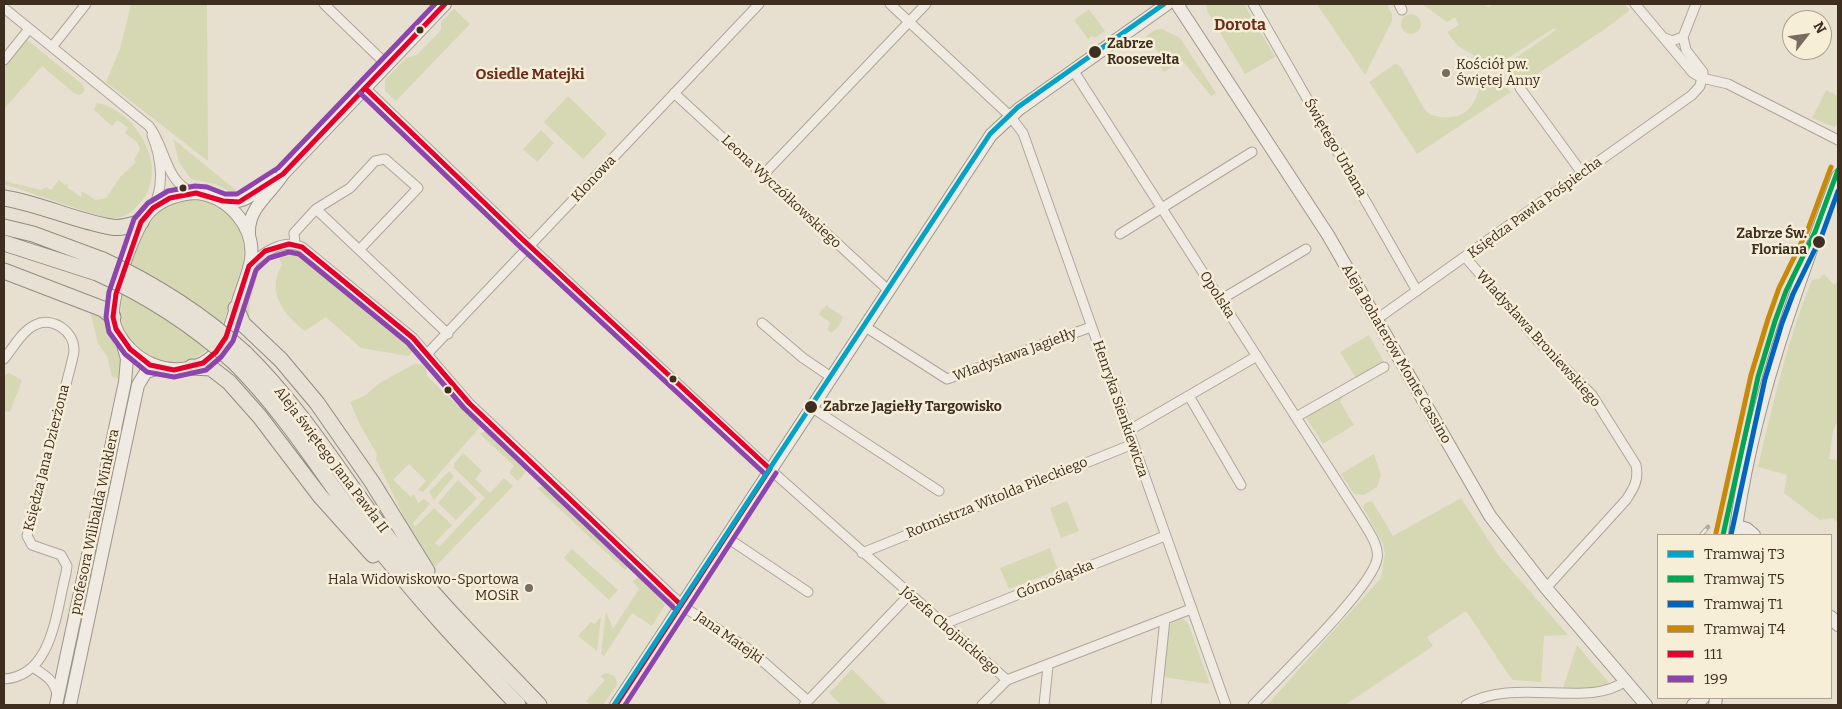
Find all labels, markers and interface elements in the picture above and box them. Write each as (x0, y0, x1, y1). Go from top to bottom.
north arrow (1782, 10, 1832, 60)
district label: Dorota (1214, 16, 1266, 36)
text: N (1809, 19, 1830, 37)
unlabelled marker (415, 25, 425, 35)
place label: Zabrze Roosevelta (1107, 36, 1179, 68)
marker: Zabrze Roosevelta (1087, 44, 1103, 60)
place label: Kościół pw. Świętej Anny (1456, 57, 1540, 90)
district label: Osiedle Matejki (476, 66, 584, 84)
marker: Kościół pw. Świętej Anny (1440, 67, 1452, 79)
street label: Świętego Urbana (1300, 96, 1370, 200)
street label: Leona Wyczółkowskiego (718, 132, 844, 252)
street label: Klonowa (568, 152, 620, 206)
street label: Księdza Pawła Pośpiecha (1465, 154, 1605, 262)
unlabelled marker (178, 183, 188, 193)
place label: Zabrze Św. Floriana (1736, 226, 1807, 258)
marker: Zabrze Św. Floriana (1811, 234, 1827, 250)
street label: Aleja Bohaterów Monte Cassino (1338, 261, 1454, 447)
street label: Władysława Broniewskiego (1472, 267, 1604, 411)
street label: Opolska (1196, 268, 1238, 322)
street label: Władysława Jagiełły (951, 325, 1079, 385)
street label: Henryka Sienkiewicza (1089, 338, 1151, 480)
unlabelled marker (668, 374, 678, 384)
street label: Księdza Jana Dzierżona (21, 383, 73, 533)
street label: Aleja świętego Jana Pawła II (270, 384, 392, 536)
unlabelled marker (443, 385, 453, 395)
marker: Zabrze Jagiełły Targowisko (803, 399, 819, 415)
place label: Zabrze Jagiełły Targowisko (823, 399, 1002, 415)
street label: profesora Wilibalda Winklera (67, 428, 123, 616)
street label: Rotmistrza Witolda Pileckiego (904, 454, 1090, 542)
legend (1657, 534, 1832, 699)
text: Tramwaj T3 (1704, 545, 1785, 563)
street label: Górnośląska (1014, 557, 1096, 603)
text: Tramwaj T5 (1704, 570, 1784, 588)
place label: Hala Widowiskowo-Sportowa MOSiR (328, 572, 519, 604)
marker: Hala Widowiskowo-Sportowa MOSiR (523, 582, 535, 594)
street label: Józefa Chojnickiego (897, 583, 1003, 679)
text: Tramwaj T1 (1704, 595, 1783, 613)
street label: Jana Matejki (692, 608, 766, 668)
text: Tramwaj T4 (1704, 620, 1785, 638)
text: 111 (1704, 645, 1722, 663)
text: 199 (1704, 670, 1728, 688)

